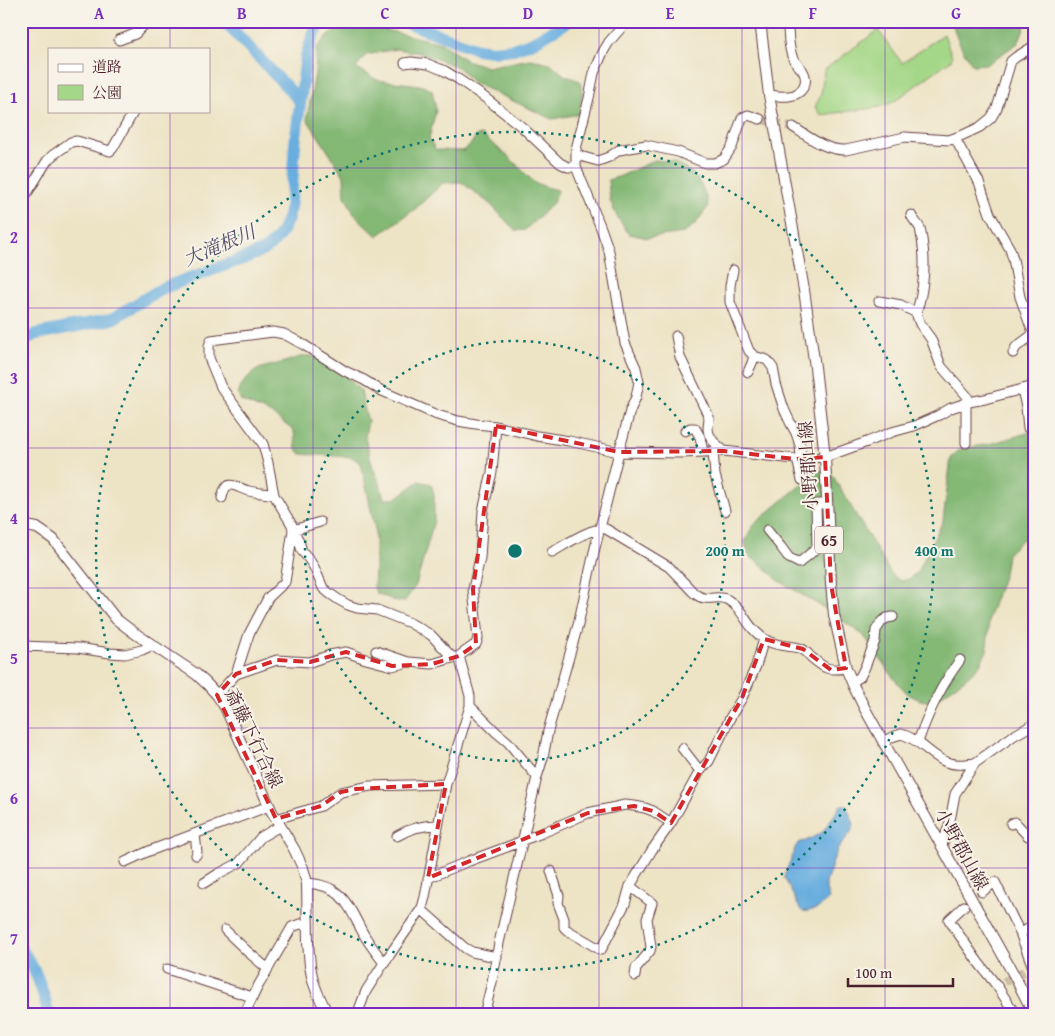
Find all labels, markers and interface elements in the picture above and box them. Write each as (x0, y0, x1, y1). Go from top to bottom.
text: A (94, 1, 105, 25)
text: B (237, 1, 247, 25)
text: C (380, 1, 390, 25)
text: D (523, 1, 533, 25)
text: E (666, 1, 675, 25)
text: F (809, 1, 817, 25)
text: G (951, 1, 961, 25)
legend (48, 48, 210, 112)
text: 道路 (92, 56, 122, 77)
text: 公園 (92, 82, 122, 103)
text: 1 (10, 85, 18, 109)
water label: 大滝根川 (179, 216, 261, 273)
text: 2 (10, 225, 18, 249)
text: 3 (10, 366, 18, 390)
street label: 小野郡山線 (791, 420, 825, 512)
text: 4 (10, 506, 18, 530)
road number: 65 (815, 526, 843, 554)
text: 200 m (705, 540, 745, 561)
text: 400 m (914, 540, 954, 561)
centre of rings (506, 542, 524, 560)
text: 5 (10, 646, 18, 670)
street label: 斎藤下行合線 (218, 684, 290, 792)
text: 6 (10, 786, 18, 810)
street label: 小野郡山線 (928, 803, 996, 895)
text: 7 (10, 926, 18, 950)
scale bar (848, 956, 952, 988)
text: 100 m (855, 962, 893, 983)

